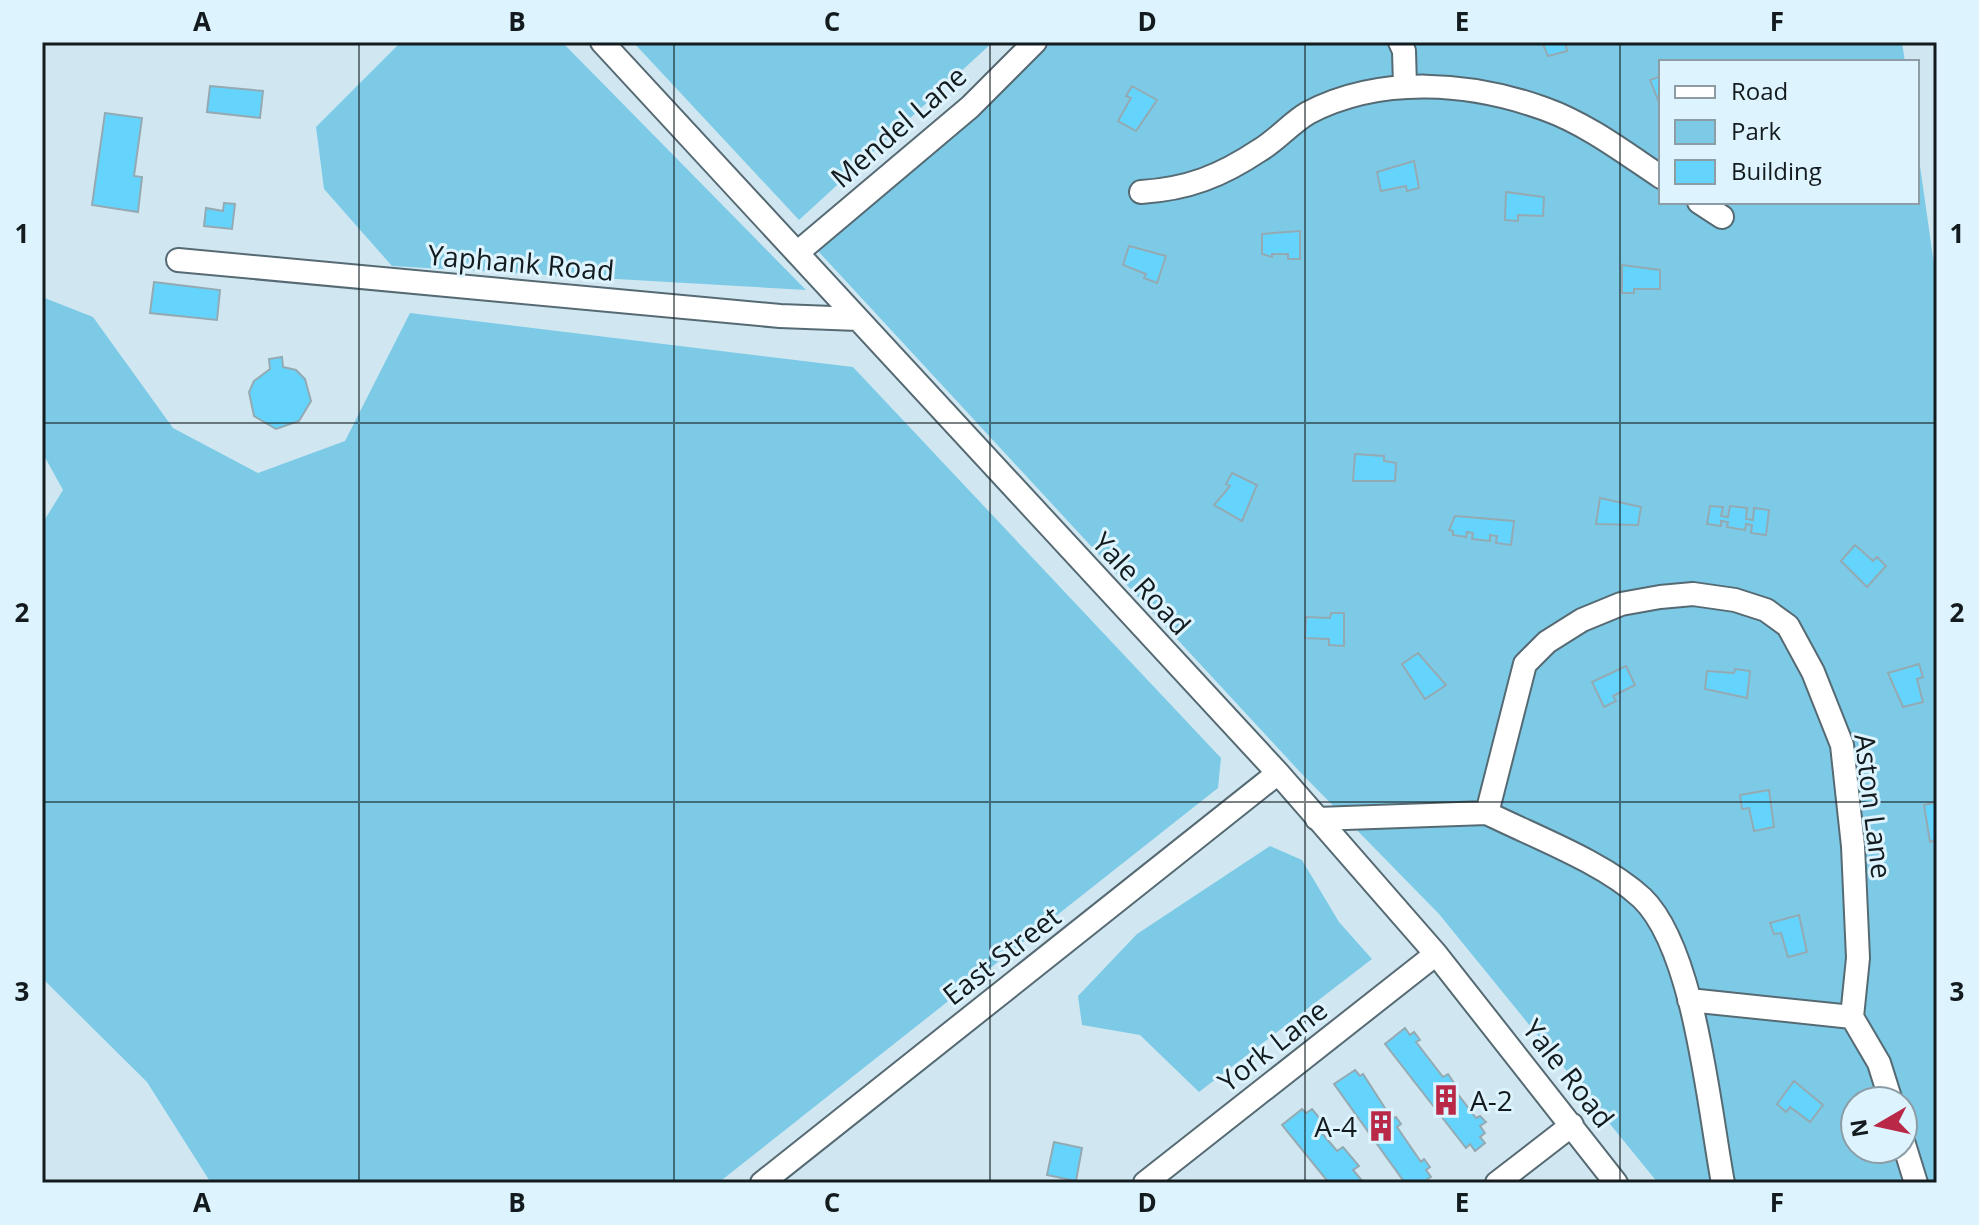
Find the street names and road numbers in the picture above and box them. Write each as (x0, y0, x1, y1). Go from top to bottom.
street label: Mendel Lane (822, 56, 974, 196)
street label: Yaphank Road (426, 235, 616, 289)
street label: Yale Road (1084, 523, 1200, 643)
street label: Aston Lane (1846, 732, 1902, 880)
street label: East Street (934, 897, 1068, 1013)
street label: York Lane (1209, 990, 1335, 1100)
street label: Yale Road (1515, 1011, 1623, 1135)

